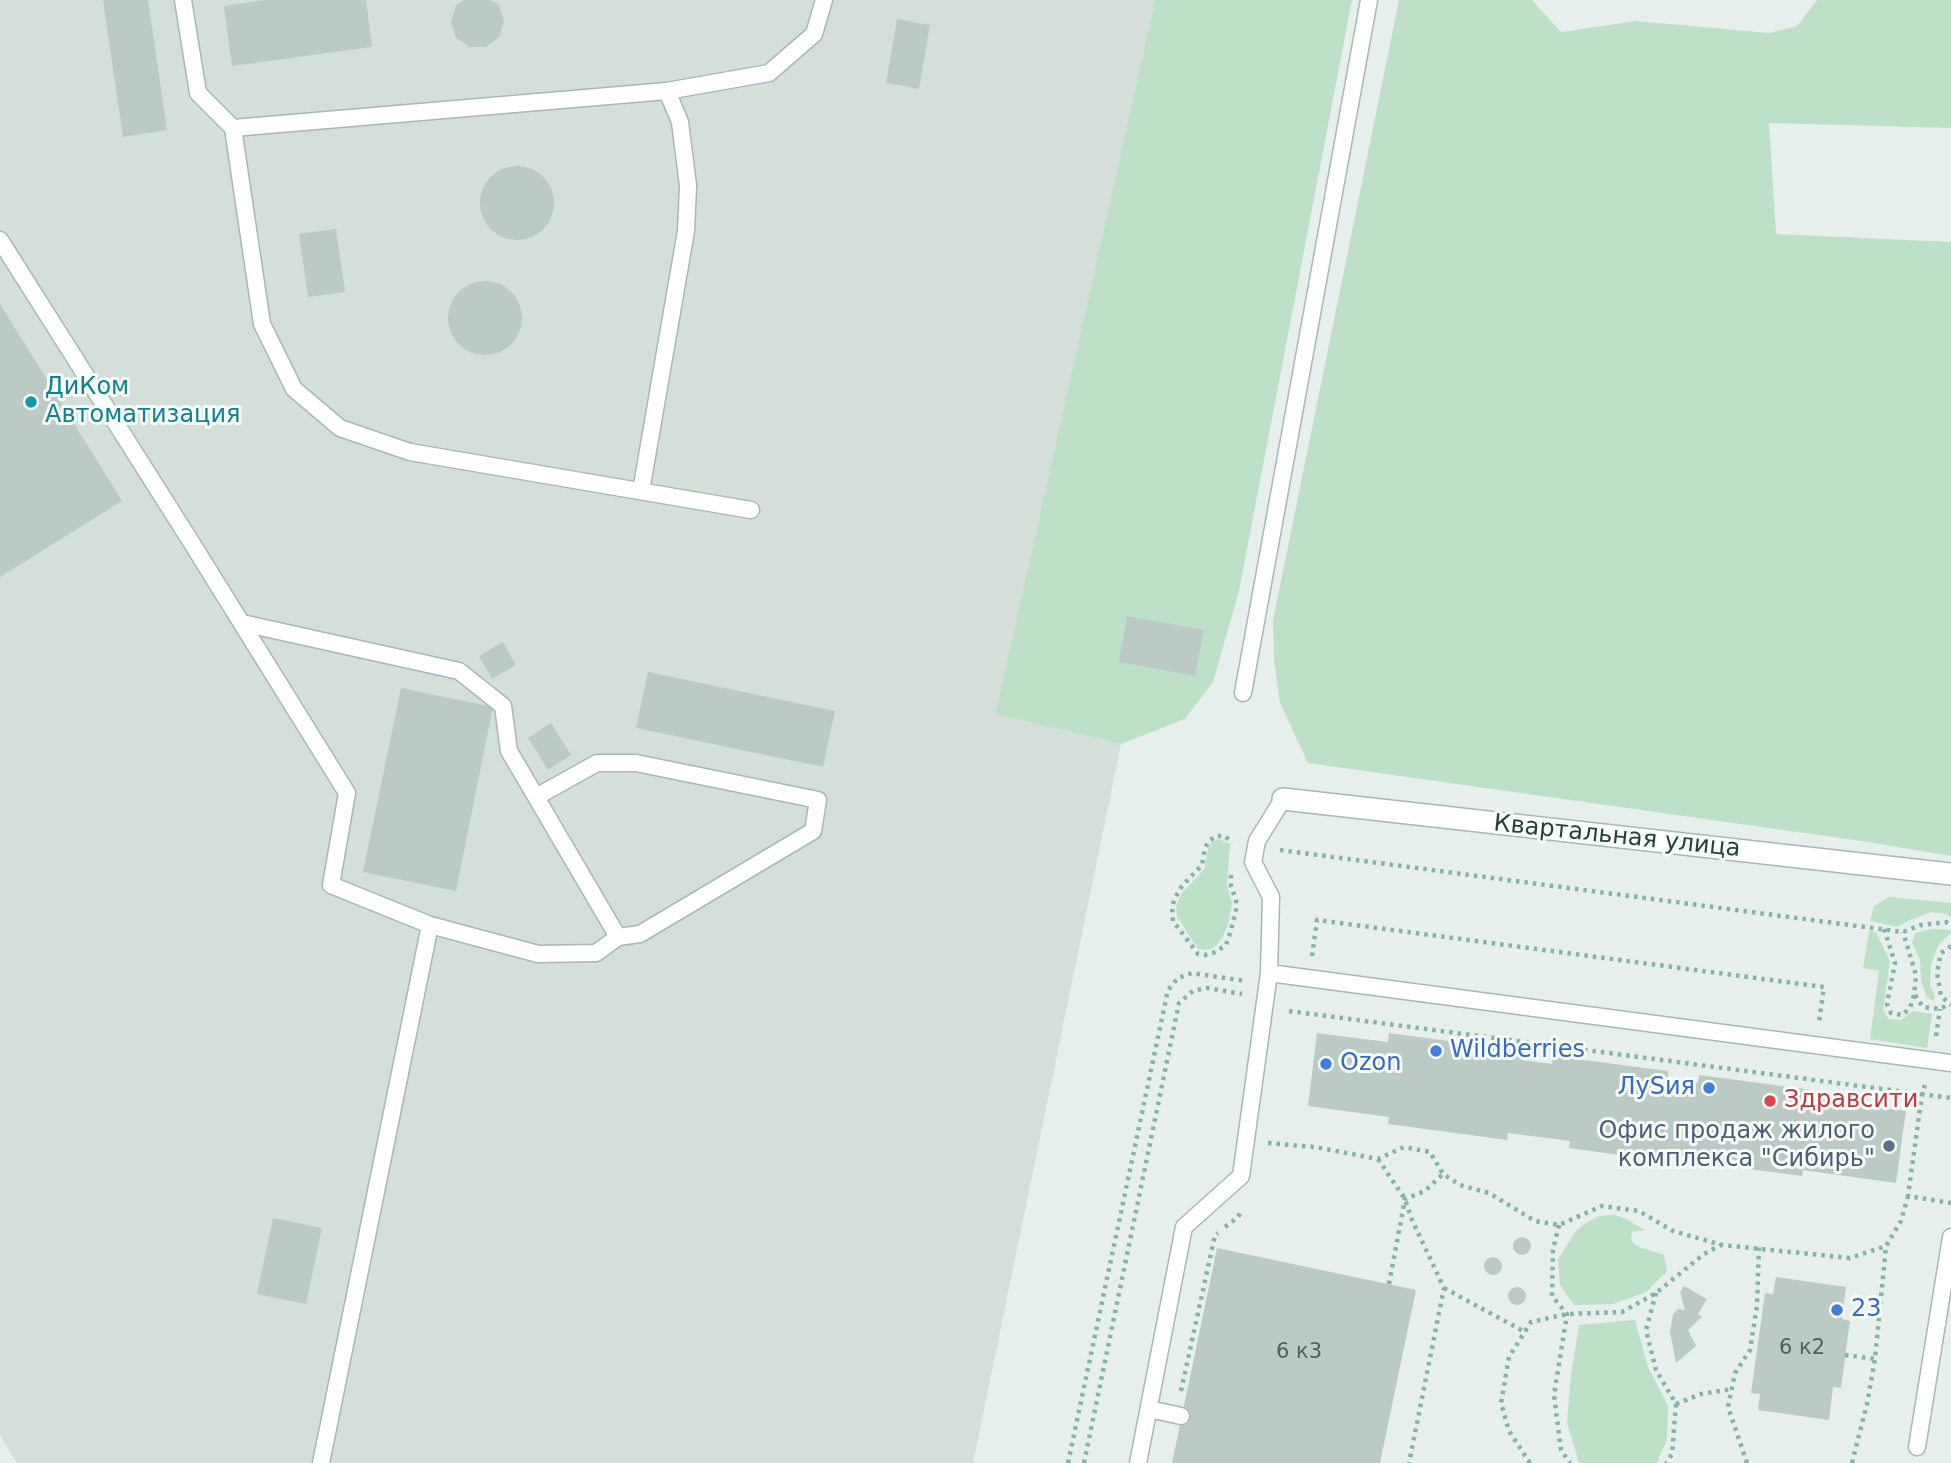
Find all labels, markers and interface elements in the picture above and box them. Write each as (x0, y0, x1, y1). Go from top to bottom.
place label: ДиКом Автоматизация (45, 374, 240, 430)
marker: ДиКом Автоматизация (23, 394, 39, 410)
street label: Квартальная улица (1492, 810, 1742, 864)
place label: Wildberries (1450, 1037, 1585, 1065)
marker: Wildberries (1428, 1043, 1444, 1059)
place label: Ozon (1340, 1050, 1401, 1078)
marker: Ozon (1318, 1056, 1334, 1072)
place label: ЛуSия (1617, 1074, 1695, 1102)
marker: ЛуSия (1701, 1080, 1717, 1096)
place label: Здравсити (1784, 1087, 1918, 1115)
marker: Здравсити (1762, 1093, 1778, 1109)
place label: Офис продаж жилого комплекса "Сибирь" (1598, 1118, 1875, 1174)
marker: Офис продаж жилого комплекса "Сибирь" (1881, 1138, 1897, 1154)
place label: 23 (1851, 1296, 1882, 1324)
marker: 23 (1829, 1302, 1845, 1318)
house number: 6 к2 (1779, 1336, 1825, 1362)
house number: 6 к3 (1276, 1340, 1322, 1366)

